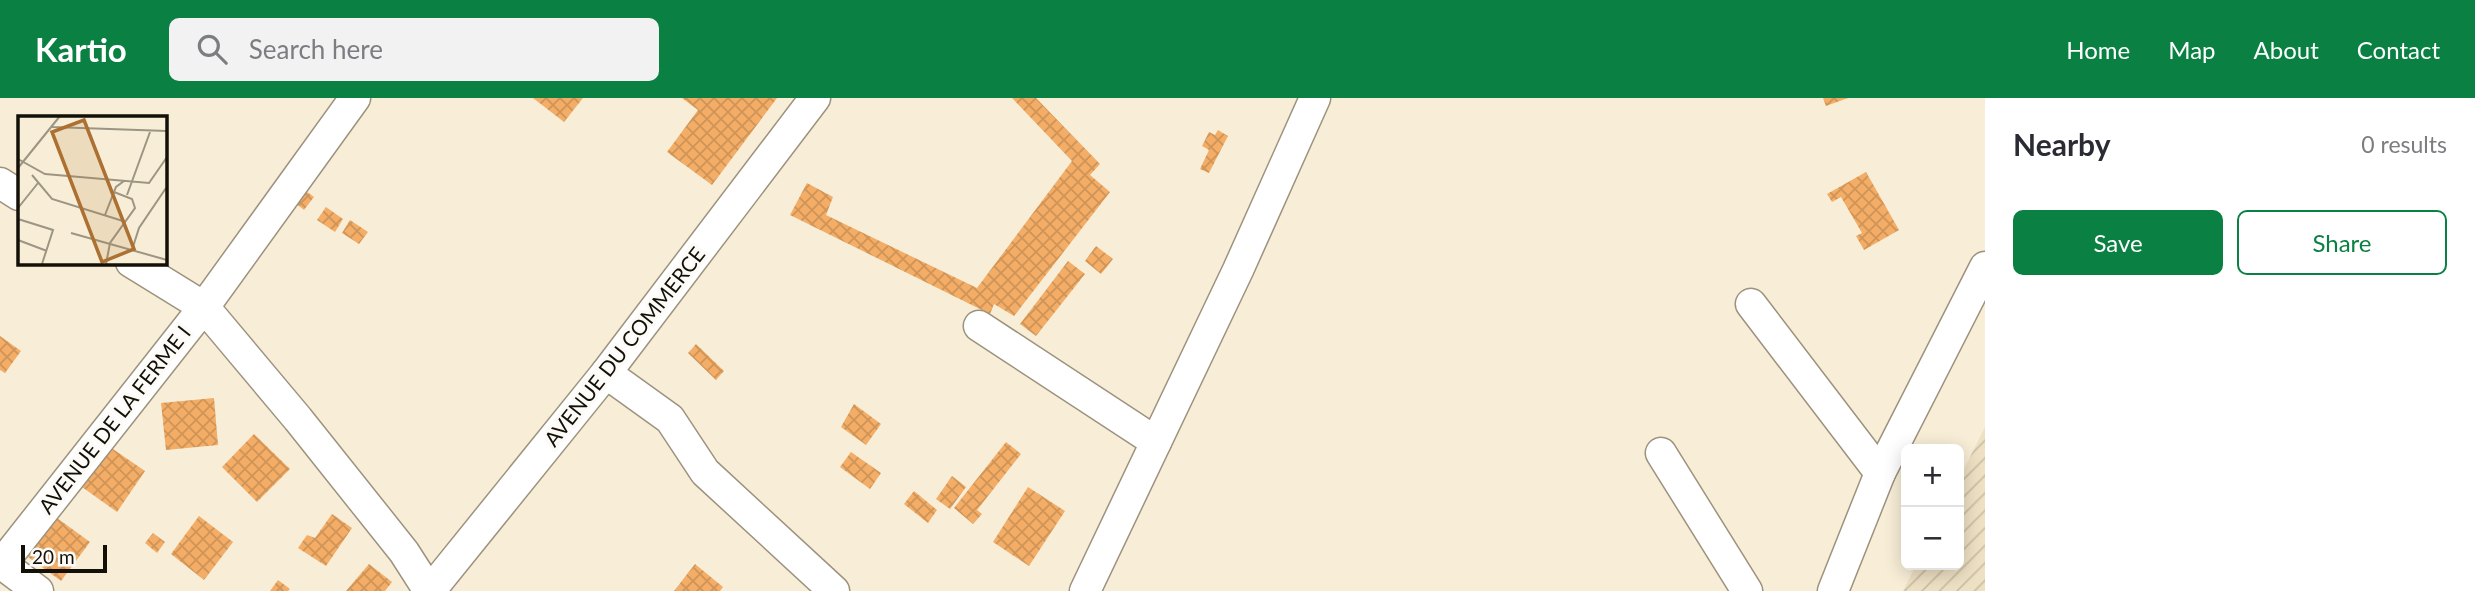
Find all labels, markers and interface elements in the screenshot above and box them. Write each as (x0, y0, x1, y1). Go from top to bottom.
search box (169, 18, 659, 81)
text: Kartio (35, 29, 127, 69)
icon: search (193, 30, 231, 68)
text: Search here (249, 33, 383, 65)
text: Home (2066, 35, 2130, 64)
text: Map (2168, 35, 2216, 64)
text: About (2254, 35, 2319, 64)
text: Contact (2357, 35, 2440, 64)
inset map (18, 116, 166, 264)
text: Nearby (2013, 126, 2111, 162)
text: 0 results (2361, 130, 2447, 158)
button: Save (2013, 210, 2223, 275)
button: Share (2237, 210, 2447, 275)
street label: AVENUE DU COMMERCE (538, 241, 709, 451)
street label: AVENUE DE LA FERME I (33, 320, 195, 518)
map controls (1901, 444, 1964, 570)
button: + (1901, 444, 1964, 507)
button: − (1901, 507, 1964, 570)
scale bar (21, 542, 107, 574)
text: 20 m (32, 545, 75, 568)

